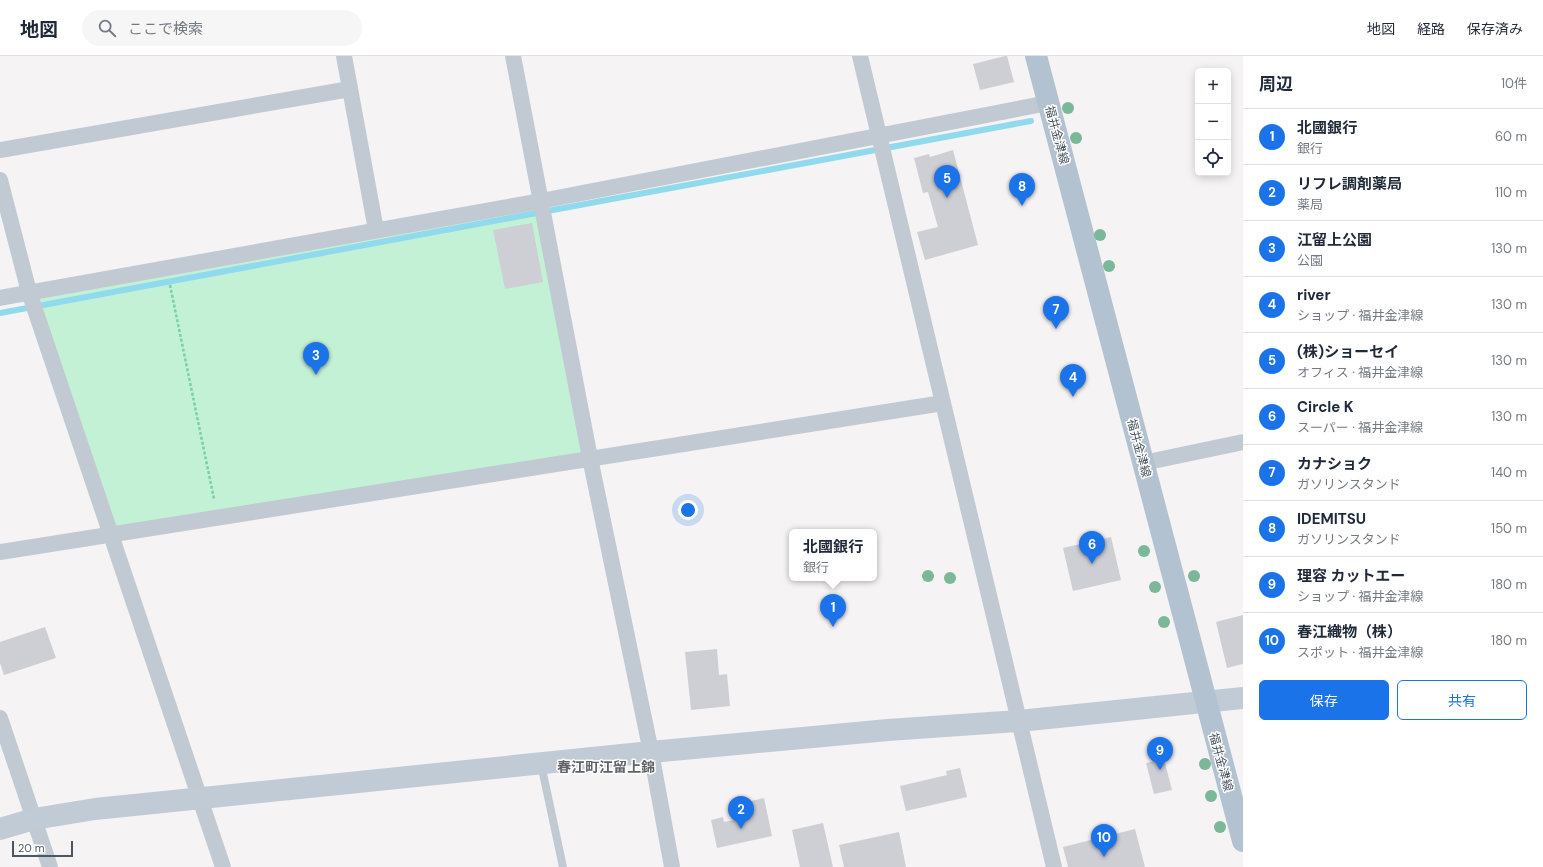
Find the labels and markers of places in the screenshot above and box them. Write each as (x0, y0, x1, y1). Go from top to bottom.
pin: 5 (934, 165, 960, 198)
pin: 8 (1009, 173, 1035, 206)
pin: 7 (1043, 296, 1069, 329)
pin: 3 (303, 342, 329, 375)
pin: 4 (1060, 364, 1086, 397)
pin: 6 (1079, 531, 1105, 564)
pin: 1 (820, 594, 846, 627)
pin: 9 (1147, 737, 1173, 770)
pin: 2 (728, 796, 754, 829)
pin: 10 (1091, 824, 1117, 857)

